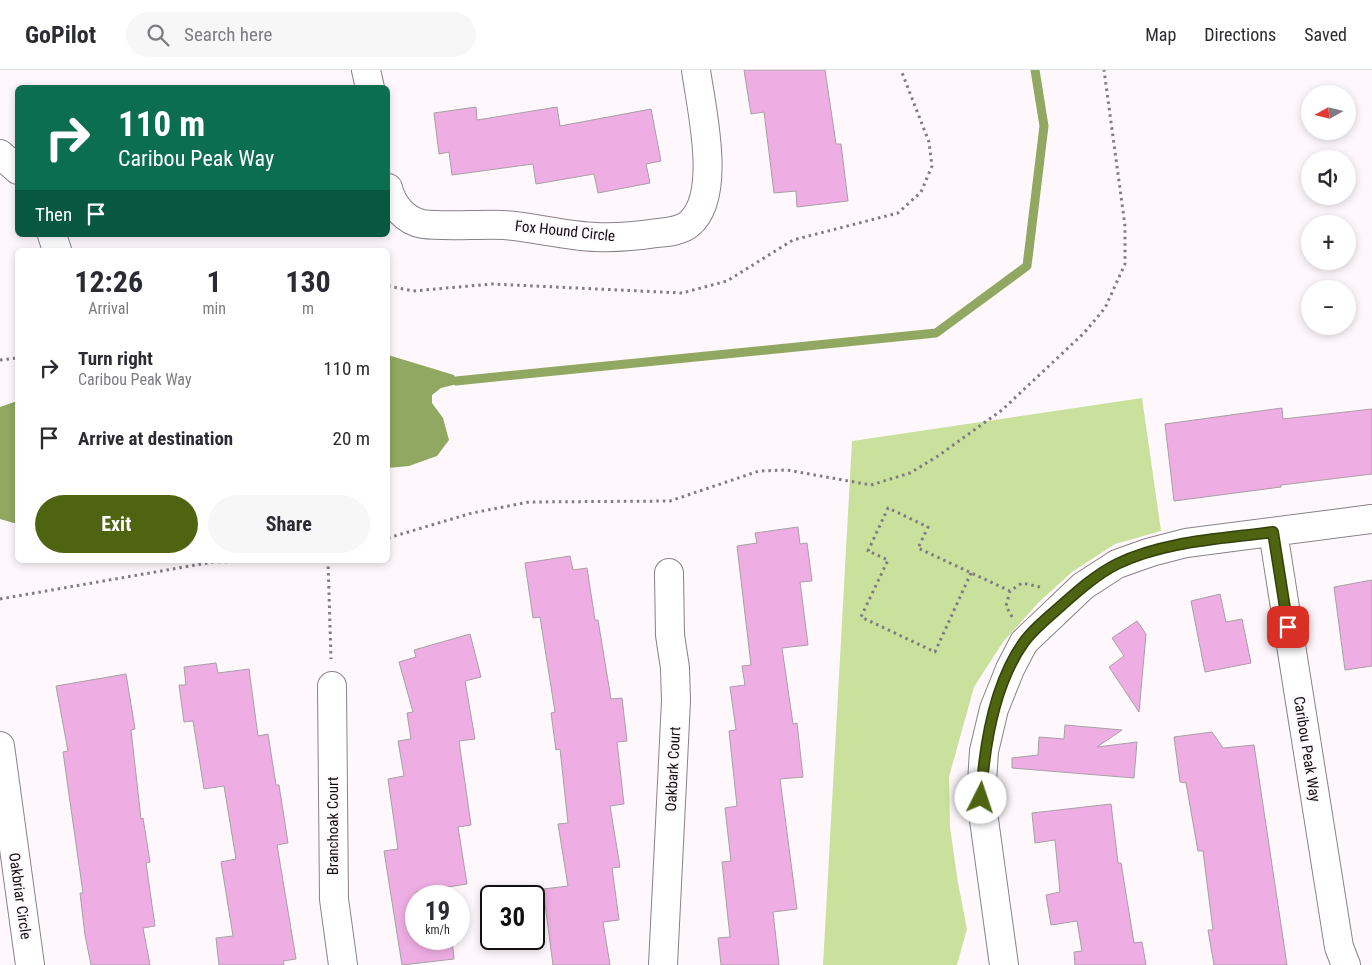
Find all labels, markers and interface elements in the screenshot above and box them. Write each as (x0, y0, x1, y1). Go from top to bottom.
search box (126, 12, 476, 57)
text: GoPilot (25, 21, 96, 49)
icon: search (144, 21, 172, 49)
text: Search here (184, 23, 272, 46)
text: Map (1145, 24, 1176, 45)
text: Directions (1204, 24, 1276, 45)
text: Saved (1304, 24, 1347, 45)
north arrow (1301, 85, 1356, 140)
map controls (1301, 85, 1356, 335)
text: 110 m (118, 104, 205, 145)
icon: right (35, 105, 100, 170)
text: Caribou Peak Way (118, 146, 274, 171)
button: sound (1301, 150, 1356, 205)
icon: arrive (82, 200, 110, 228)
text: Then (35, 203, 72, 226)
button: + (1301, 215, 1356, 270)
street label: Fox Hound Circle (514, 217, 616, 245)
text: 12:26 (74, 264, 143, 299)
text: 1 (207, 264, 222, 299)
text: 130 (285, 264, 331, 299)
button: − (1301, 280, 1356, 335)
text: Arrival (88, 299, 129, 318)
text: min (202, 299, 226, 318)
text: m (302, 299, 314, 318)
text: Turn right (78, 347, 153, 370)
icon: right (35, 354, 63, 382)
text: 110 m (323, 357, 370, 380)
text: Caribou Peak Way (78, 370, 192, 389)
icon: arrive (35, 424, 63, 452)
text: Arrive at destination (78, 427, 233, 450)
text: 20 m (333, 427, 370, 450)
button: Exit (35, 495, 198, 553)
button: Share (208, 495, 370, 553)
pin (1267, 606, 1309, 648)
icon: arrive (1274, 613, 1302, 641)
street label: Caribou Peak Way (1290, 695, 1324, 803)
street label: Oakbark Court (662, 726, 684, 812)
position arrow (954, 771, 1006, 823)
street label: Branchoak Court (324, 777, 342, 875)
street label: Oakbriar Circle (5, 851, 35, 941)
speed limit sign: 30 (480, 885, 545, 950)
text: 19 (425, 897, 450, 926)
text: km/h (425, 923, 450, 937)

